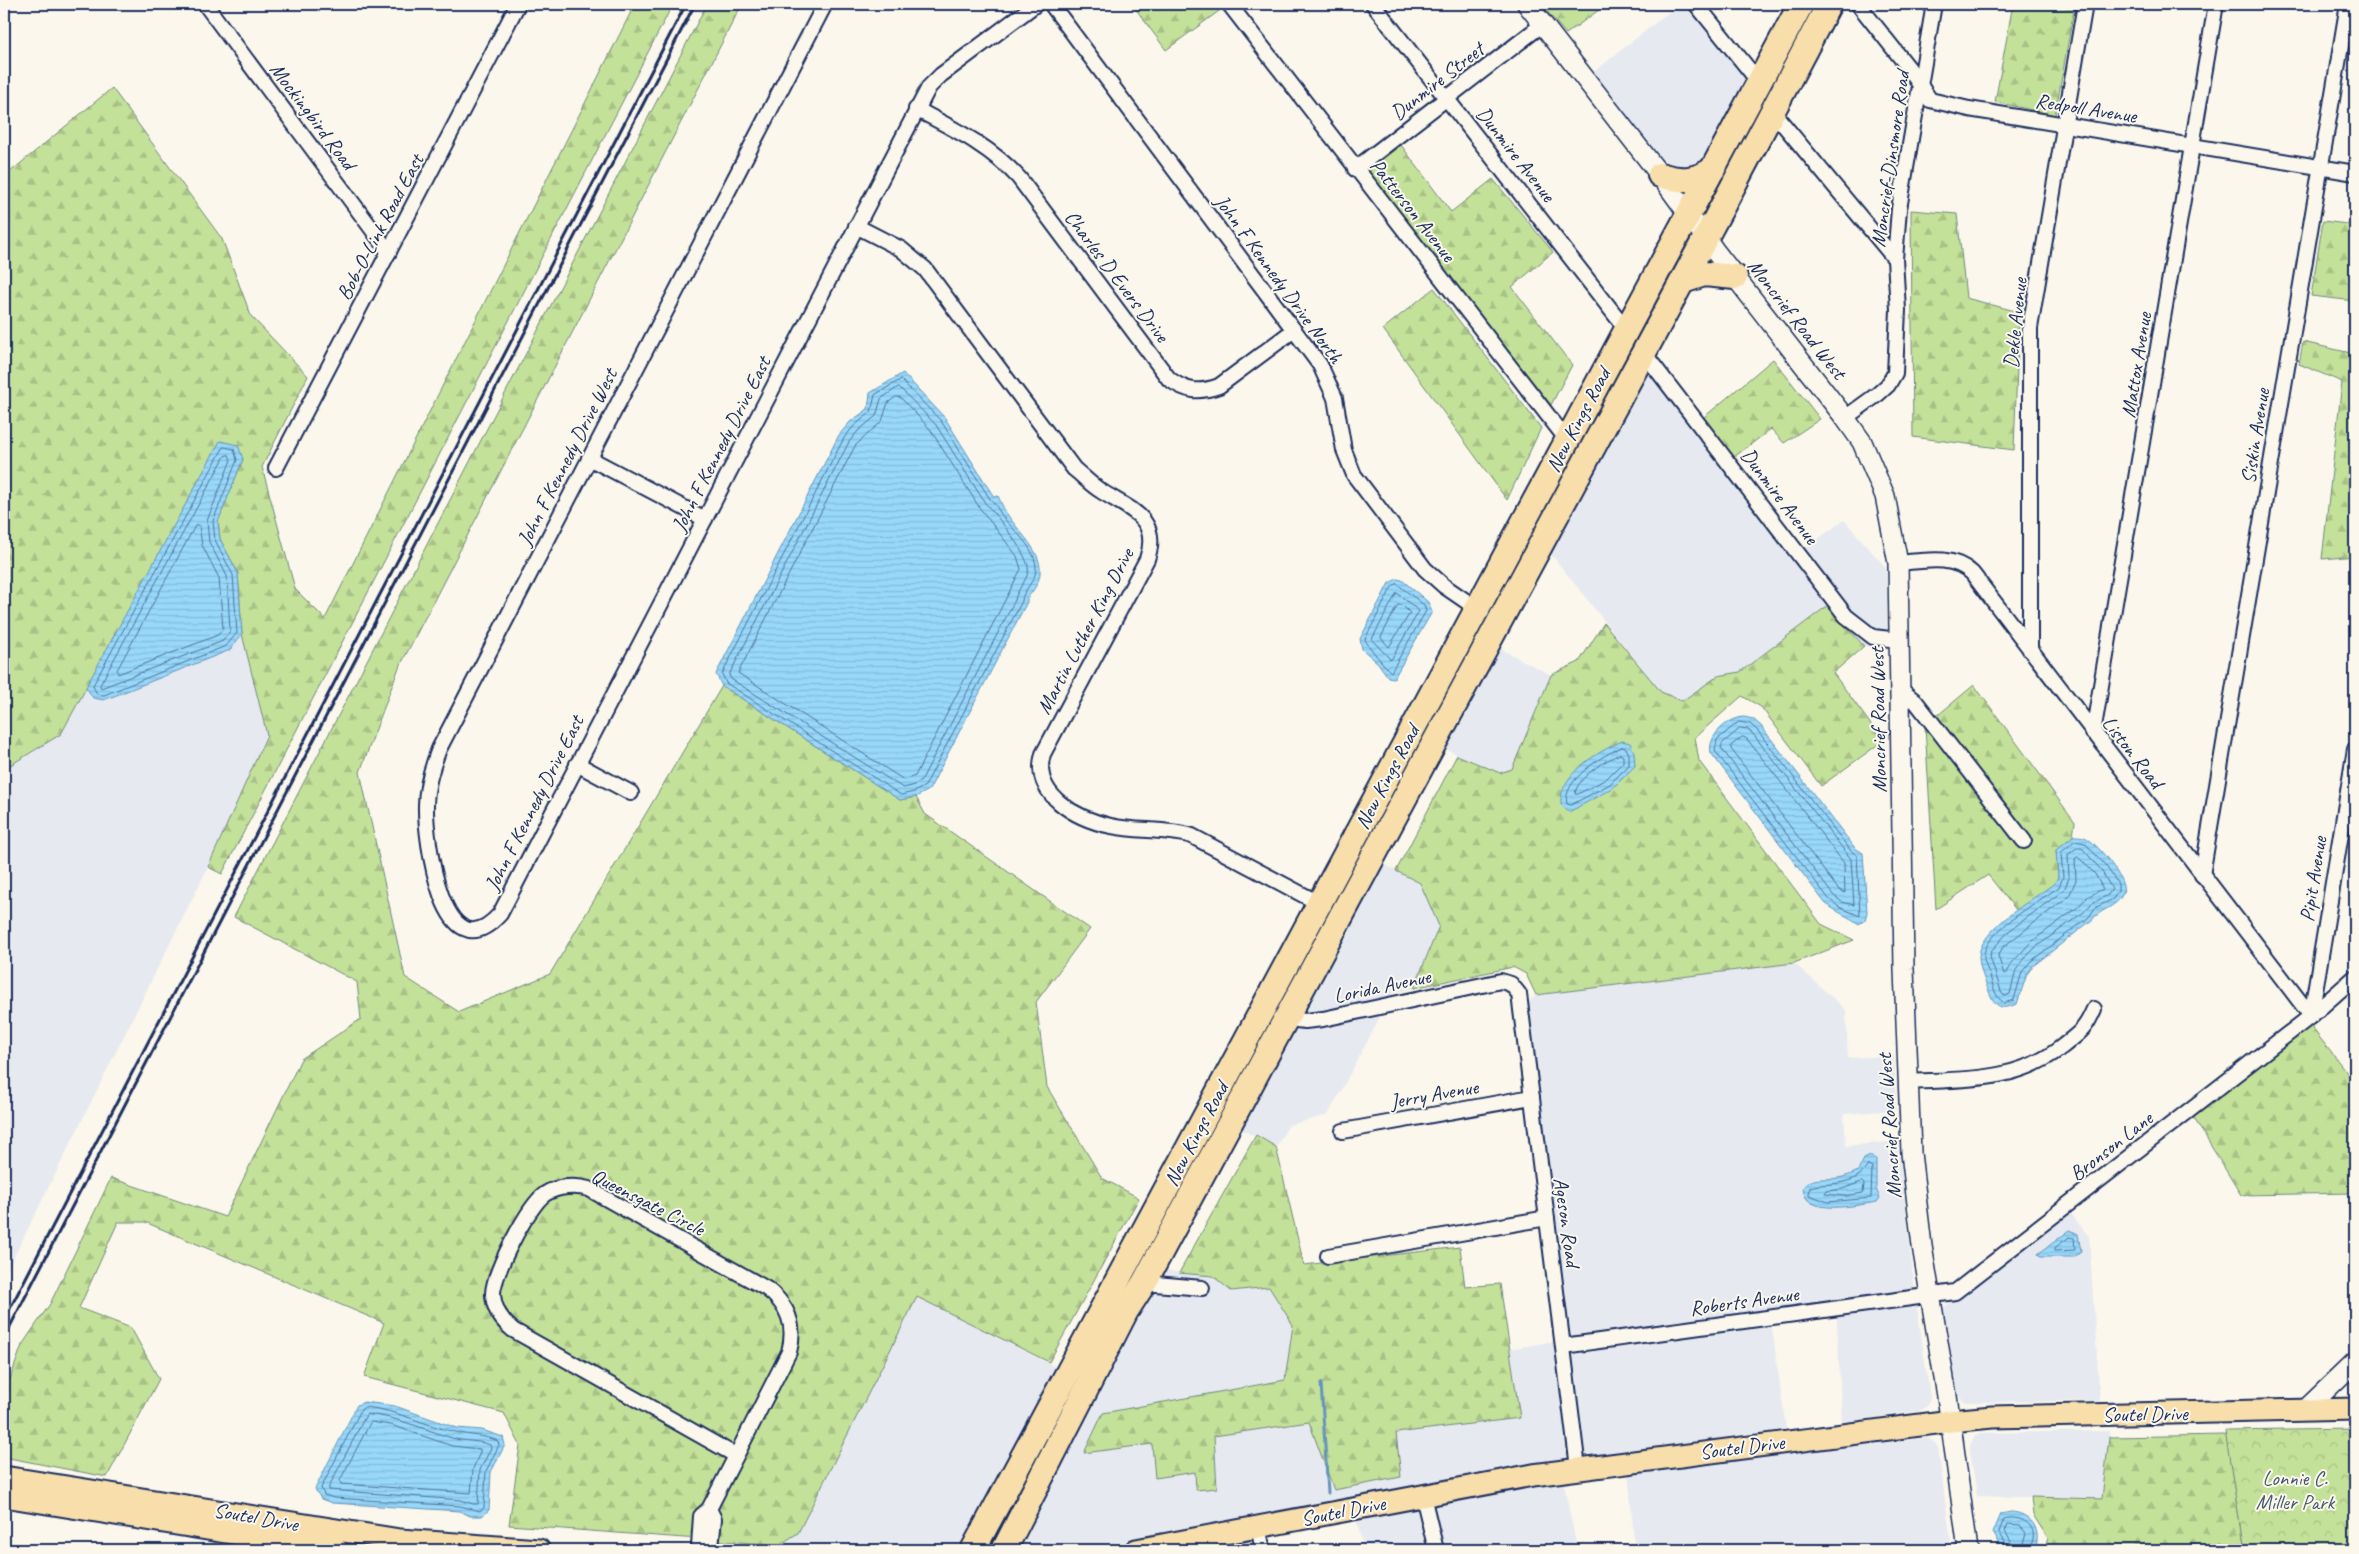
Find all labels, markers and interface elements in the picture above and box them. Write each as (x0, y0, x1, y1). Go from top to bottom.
street label: Dunmire Street (1385, 35, 1491, 126)
street label: Mockingbird Road (264, 57, 364, 178)
street label: Moncrief-Dinsmore Road (1865, 66, 1916, 249)
street label: Redpoll Avenue (2034, 87, 2140, 129)
street label: Dunmire Avenue (1471, 101, 1562, 208)
street label: Bob-O-Link Road East (331, 148, 430, 304)
street label: Patterson Avenue (1365, 153, 1462, 268)
street label: John F Kennedy Drive North (1208, 189, 1350, 370)
street label: Charles D Evers Drive (1059, 205, 1176, 348)
street label: Moncrief Road West (1742, 254, 1853, 386)
street label: Dekle Avenue (1997, 276, 2033, 369)
street label: Mattox Avenue (2115, 309, 2157, 419)
street label: John F Kennedy Drive East (665, 351, 777, 537)
street label: New Kings Road (1540, 360, 1618, 476)
street label: John F Kennedy Drive West (511, 362, 624, 551)
street label: Siskin Avenue (2235, 385, 2276, 485)
street label: Dunmire Avenue (1735, 443, 1825, 550)
street label: Martin Luther King Drive (1030, 542, 1141, 718)
street label: Moncrief Road West (1864, 645, 1892, 793)
street label: John F Kennedy Drive East (478, 710, 590, 896)
street label: Liston Road (2097, 710, 2172, 796)
street label: New Kings Road (1349, 717, 1427, 833)
street label: Pipit Avenue (2293, 833, 2333, 923)
street label: Lorida Avenue (1331, 963, 1434, 1009)
street label: Moncrief Road West (1871, 1051, 1907, 1199)
street label: Jerry Avenue (1387, 1073, 1481, 1115)
street label: New Kings Road (1158, 1074, 1236, 1190)
street label: Bronson Lane (2064, 1104, 2159, 1186)
street label: Queensgate Circle (587, 1162, 711, 1243)
street label: Ageson Road (1548, 1176, 1587, 1272)
street label: Roberts Avenue (1688, 1280, 1801, 1321)
street label: Soutel Drive (2102, 1400, 2189, 1428)
street label: Soutel Drive (1698, 1429, 1787, 1465)
park label: Lonnie C. Miller Park (2256, 1465, 2336, 1515)
street label: Soutel Drive (1299, 1490, 1388, 1532)
street label: Soutel Drive (212, 1497, 301, 1537)

